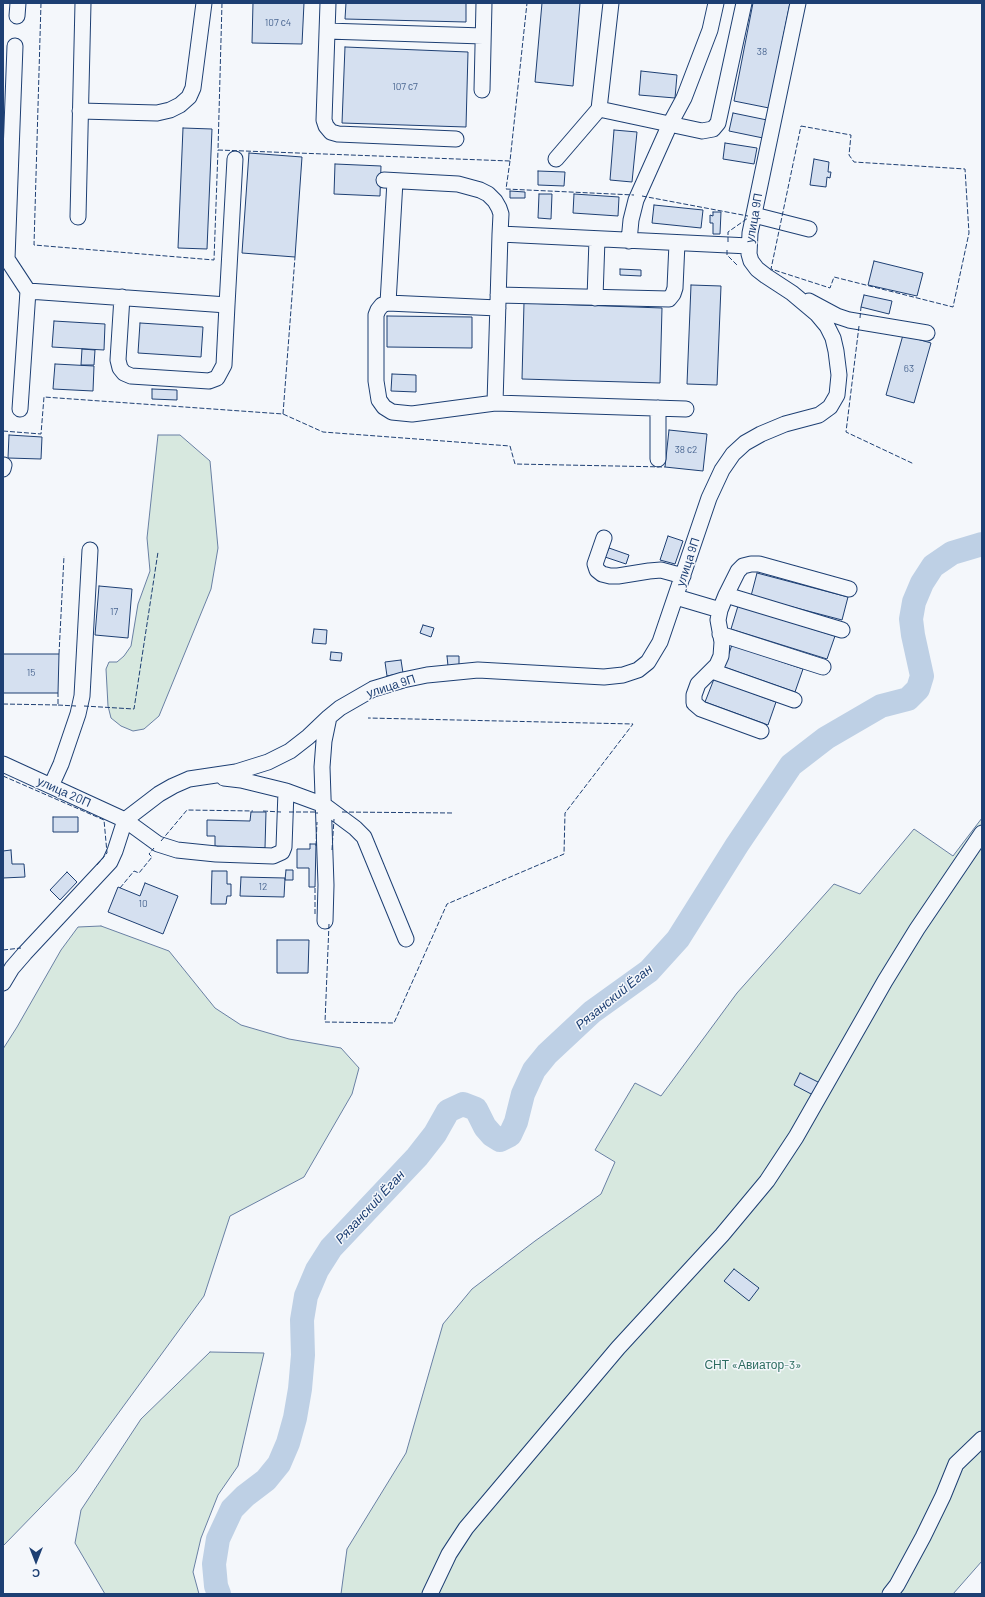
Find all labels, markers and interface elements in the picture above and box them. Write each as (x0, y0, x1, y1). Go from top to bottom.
house number: 107 с4 (265, 17, 291, 29)
house number: 38 (757, 46, 767, 58)
house number: 107 с7 (392, 81, 418, 93)
street label: улица 9П (743, 192, 765, 244)
house number: 63 (904, 363, 914, 375)
house number: 38 с2 (675, 444, 697, 456)
street label: улица 9П (673, 536, 703, 588)
house number: 17 (110, 606, 118, 618)
house number: 15 (27, 667, 35, 679)
street label: улица 9П (365, 671, 417, 701)
street label: улица 20П (35, 774, 93, 810)
house number: 12 (259, 881, 267, 893)
house number: 10 (138, 898, 148, 910)
water label: Рязанский Ёган (572, 961, 656, 1033)
water label: Рязанский Ёган (332, 1167, 408, 1247)
park label: СНТ «Авиатор-3» (704, 1358, 802, 1372)
north arrow (16, 1541, 56, 1581)
text: С (32, 1567, 40, 1580)

